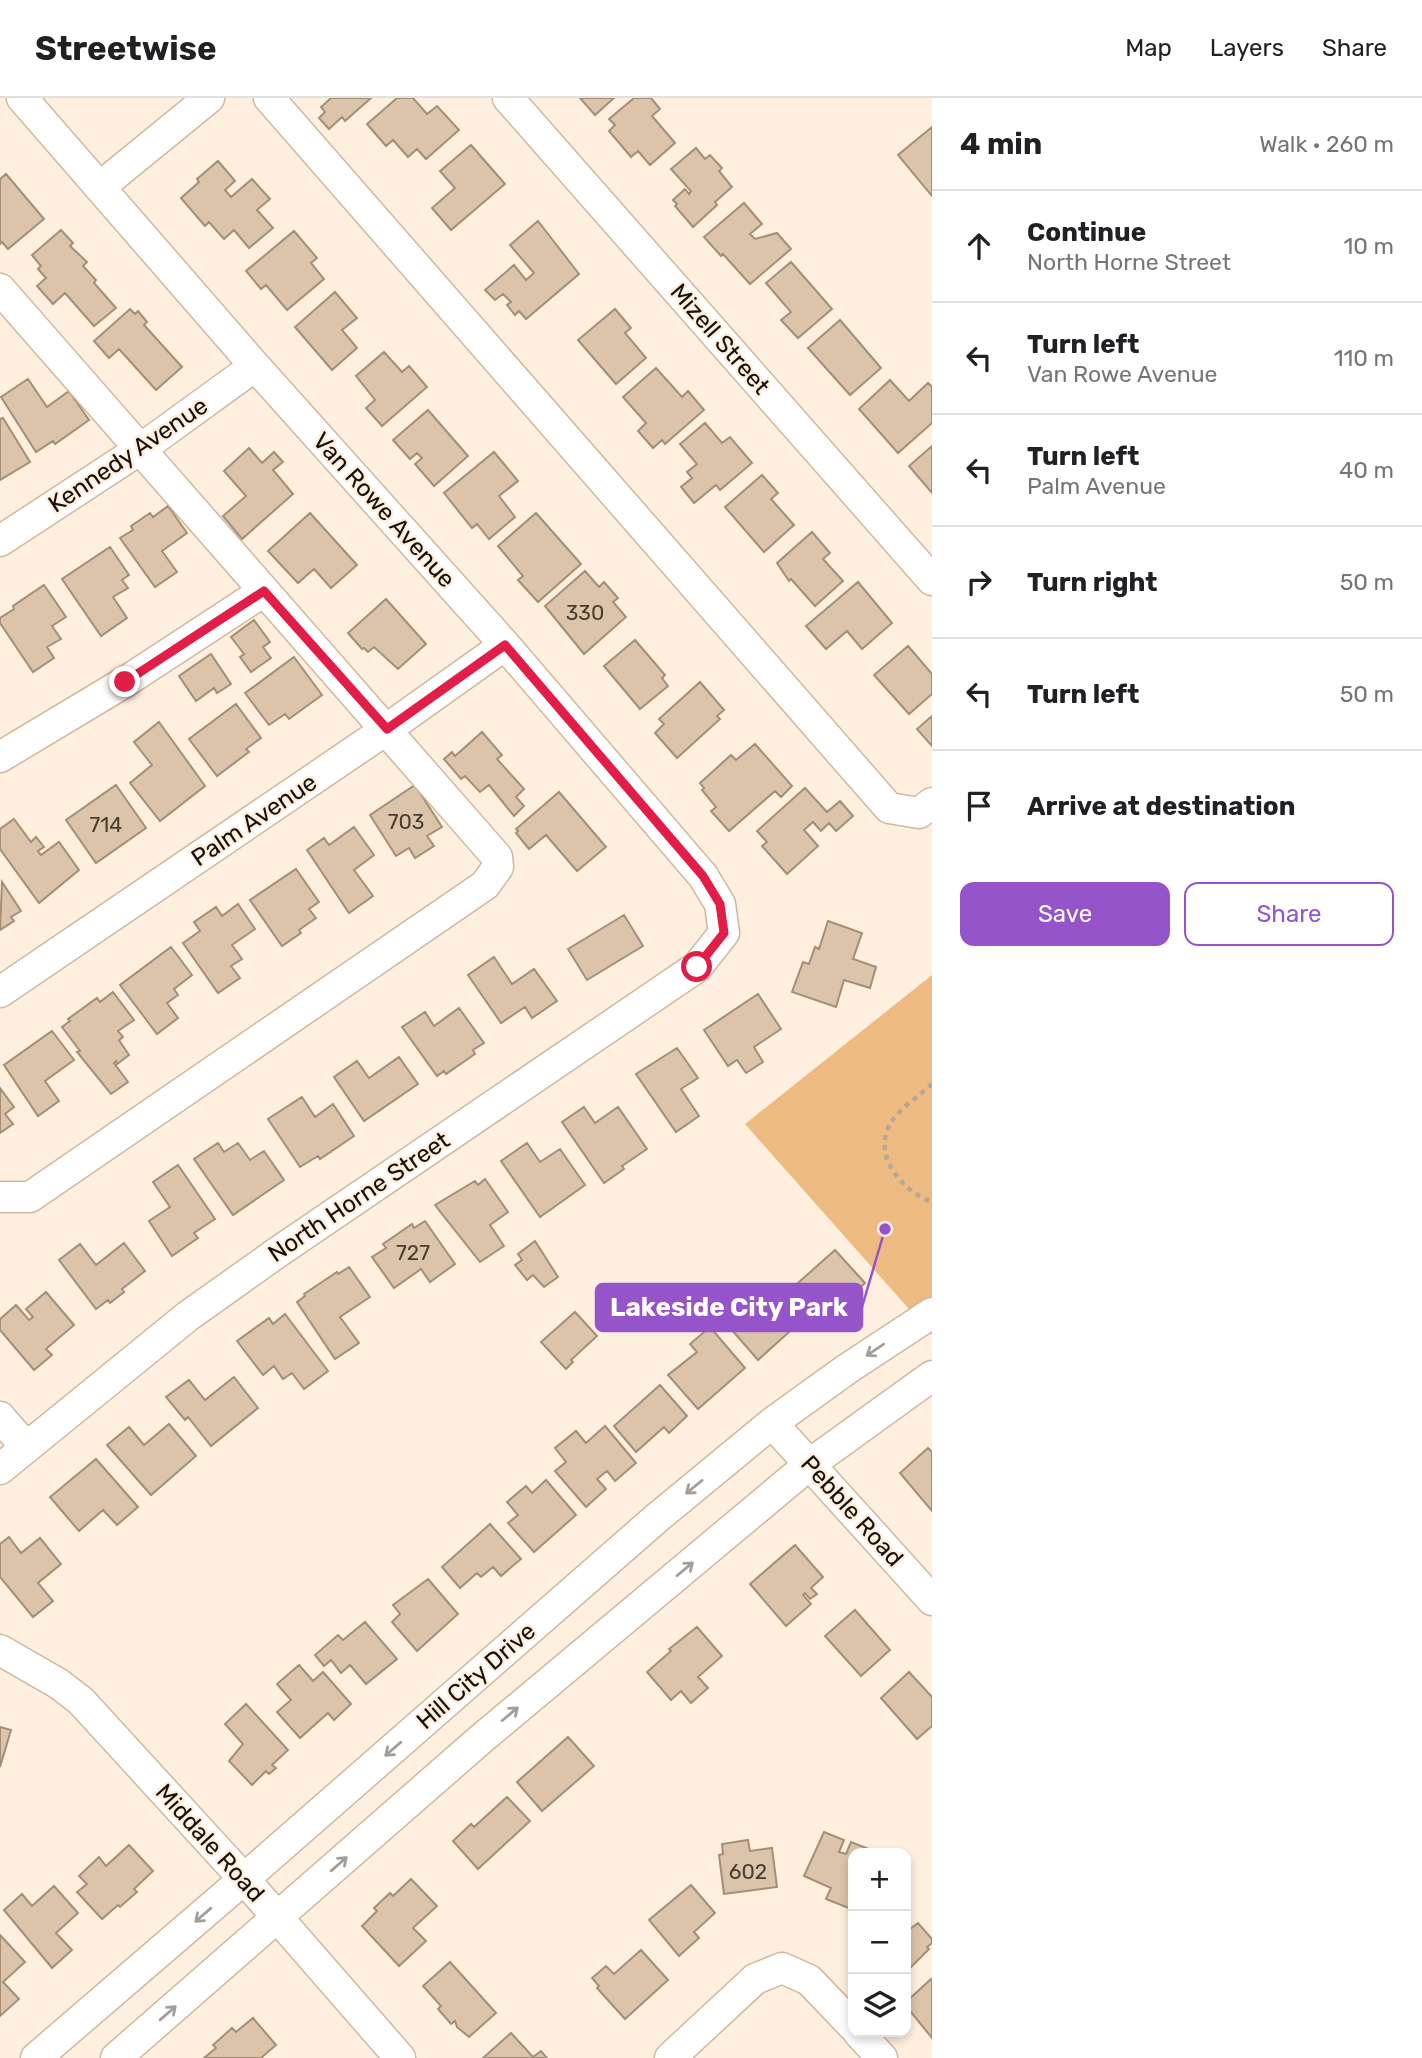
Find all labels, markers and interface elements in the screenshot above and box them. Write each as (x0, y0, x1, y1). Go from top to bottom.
text: Streetwise (35, 29, 217, 68)
text: Map (1125, 34, 1172, 62)
text: Layers (1210, 34, 1284, 62)
text: Share (1322, 34, 1387, 62)
text: 4 min (960, 126, 1042, 162)
text: Walk · 260 m (1259, 130, 1394, 158)
text: Continue (1027, 217, 1146, 248)
icon: ahead (960, 227, 998, 265)
text: 10 m (1343, 232, 1394, 260)
text: North Horne Street (1027, 248, 1231, 276)
street label: Mizell Street (664, 278, 776, 400)
text: Turn left (1027, 329, 1139, 360)
icon: left (960, 339, 998, 377)
text: 110 m (1334, 344, 1394, 372)
text: Van Rowe Avenue (1027, 360, 1217, 388)
street label: Kennedy Avenue (43, 391, 213, 519)
street label: Van Rowe Avenue (307, 427, 461, 593)
text: Turn left (1027, 441, 1139, 472)
icon: left (960, 451, 998, 489)
text: 40 m (1339, 456, 1394, 484)
text: Palm Avenue (1027, 472, 1166, 500)
icon: right (960, 563, 998, 601)
text: Turn right (1027, 567, 1157, 598)
text: 50 m (1340, 568, 1394, 596)
house number: 330 (566, 600, 604, 625)
route end (109, 666, 140, 697)
icon: left (960, 675, 998, 713)
text: Turn left (1027, 679, 1139, 710)
text: 50 m (1340, 680, 1394, 708)
street label: Palm Avenue (186, 768, 322, 872)
icon: arrive (960, 787, 998, 825)
text: Arrive at destination (1027, 791, 1295, 822)
house number: 703 (388, 809, 424, 834)
house number: 714 (90, 812, 122, 837)
button: Save (960, 882, 1170, 946)
button: Share (1184, 882, 1394, 946)
route start (681, 951, 712, 982)
street label: North Horne Street (263, 1126, 455, 1268)
house number: 727 (396, 1240, 430, 1265)
callout: Lakeside City Park (596, 1284, 862, 1331)
text: Lakeside City Park (610, 1292, 849, 1323)
one-way arrow (866, 1343, 885, 1357)
street label: Pebble Road (795, 1450, 909, 1572)
one-way arrow (685, 1479, 703, 1495)
one-way arrow (676, 1561, 694, 1576)
street label: Hill City Drive (411, 1617, 541, 1735)
one-way arrow (501, 1706, 519, 1722)
one-way arrow (384, 1741, 402, 1757)
street label: Middale Road (150, 1778, 270, 1908)
map controls (848, 1848, 911, 2037)
button: + (848, 1848, 911, 1911)
one-way arrow (330, 1856, 348, 1872)
house number: 602 (729, 1859, 767, 1884)
one-way arrow (194, 1907, 212, 1923)
button: − (848, 1911, 911, 1974)
button: layers (848, 1974, 911, 2037)
one-way arrow (158, 2005, 176, 2021)

